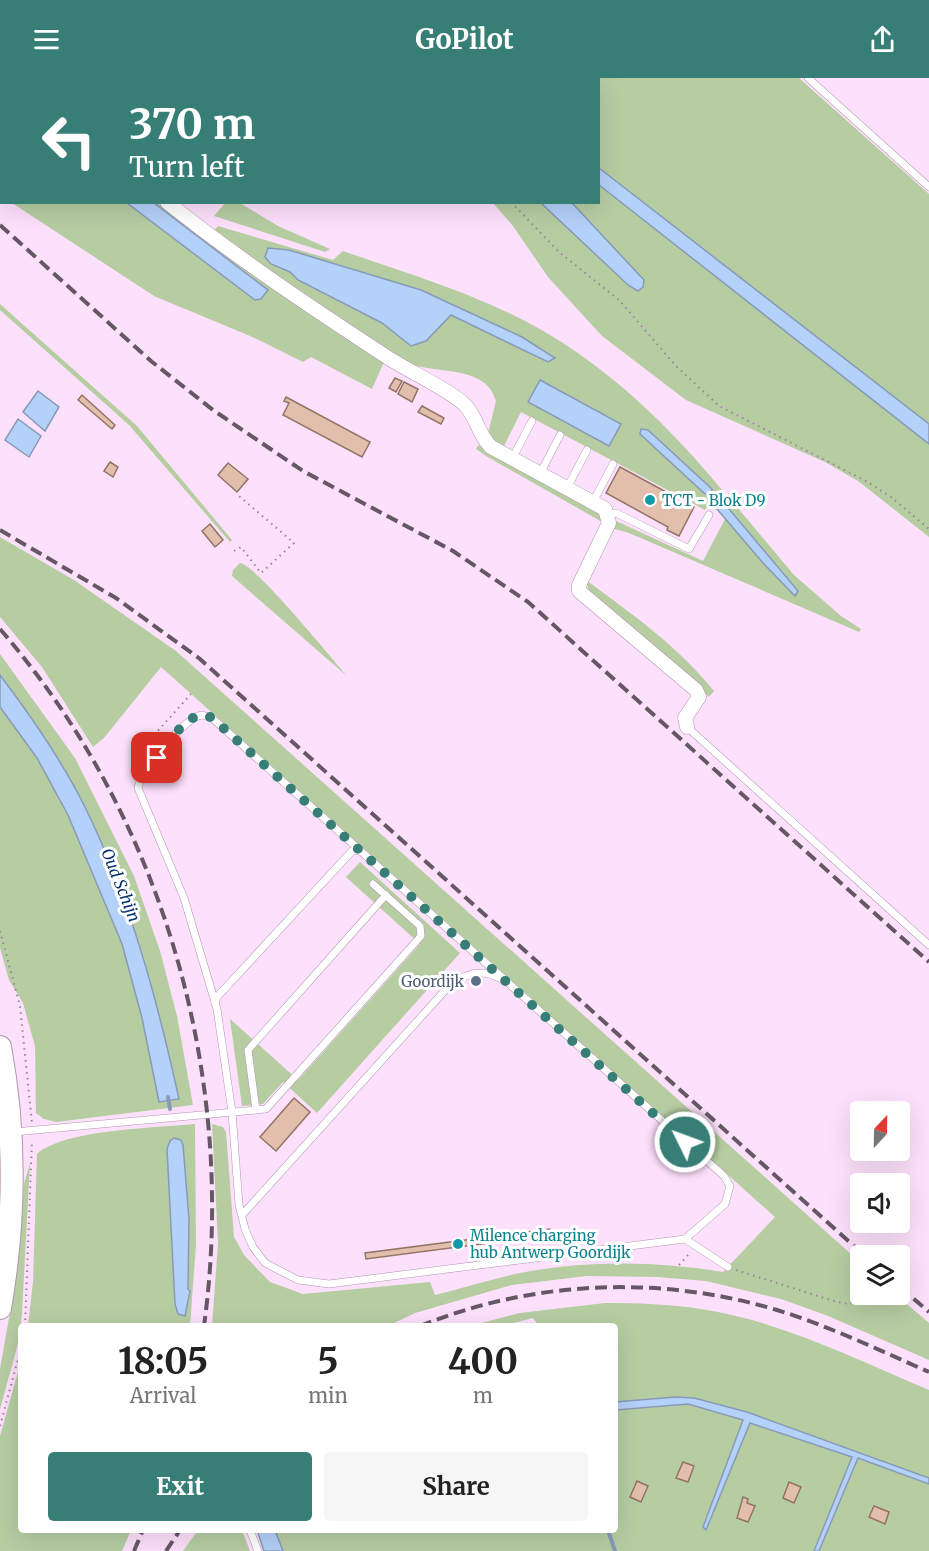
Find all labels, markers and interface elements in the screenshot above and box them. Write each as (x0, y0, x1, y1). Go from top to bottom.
text: GoPilot (415, 22, 514, 56)
icon: menu (30, 23, 63, 56)
icon: share (866, 23, 899, 56)
text: 370 m (129, 98, 255, 150)
icon: left (30, 102, 108, 180)
text: Turn left (129, 150, 244, 184)
place label: TCT - Blok D9 (662, 491, 766, 510)
marker: TCT - Blok D9 (643, 493, 657, 507)
pin (131, 732, 182, 783)
icon: arrive (140, 741, 173, 774)
water label: Oud Schijn (97, 845, 145, 925)
place label: Goordijk (401, 972, 464, 991)
marker: Goordijk (469, 974, 483, 988)
north arrow (850, 1101, 910, 1161)
map controls (850, 1101, 910, 1305)
position arrow (653, 1110, 717, 1174)
button: sound (850, 1173, 910, 1233)
place label: Milence charging hub Antwerp Goordijk (470, 1226, 631, 1262)
marker: Milence charging hub Antwerp Goordijk (451, 1237, 465, 1251)
button: layers (850, 1245, 910, 1305)
text: 18:05 (118, 1339, 208, 1384)
text: 5 (317, 1339, 338, 1384)
text: 400 (448, 1339, 518, 1384)
text: Arrival (130, 1383, 196, 1408)
text: min (308, 1383, 348, 1408)
text: m (473, 1383, 493, 1408)
button: Exit (48, 1452, 312, 1521)
button: Share (324, 1452, 588, 1521)

